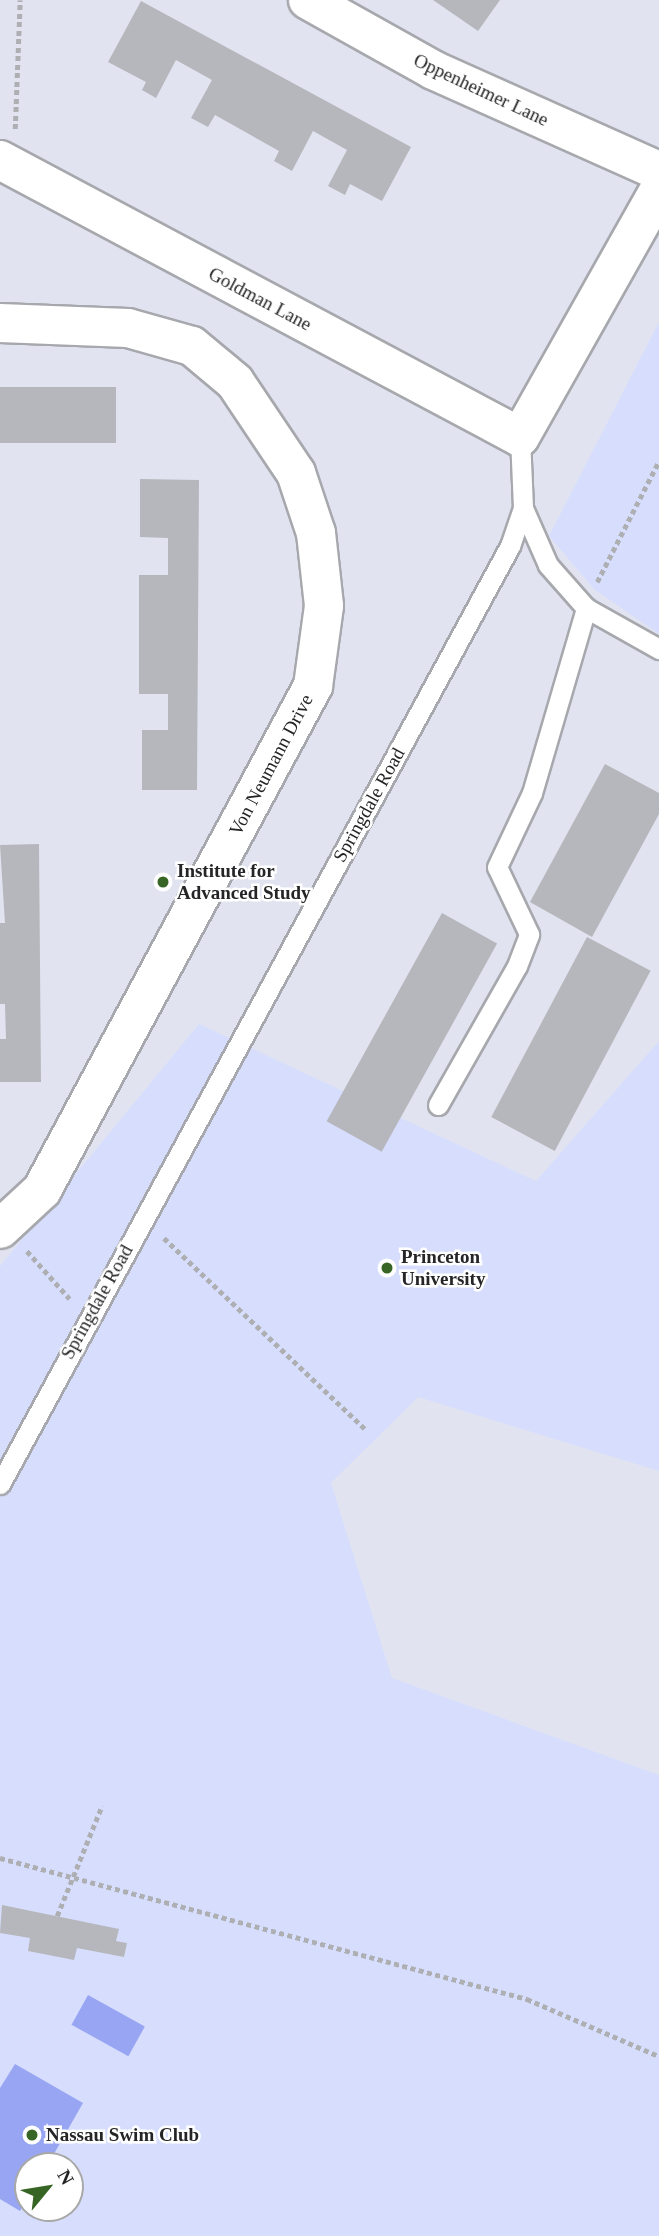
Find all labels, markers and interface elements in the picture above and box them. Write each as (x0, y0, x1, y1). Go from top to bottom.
street label: Oppenheimer Lane (410, 49, 552, 131)
street label: Goldman Lane (205, 262, 315, 336)
street label: Von Neumann Drive (224, 690, 318, 840)
street label: Springdale Road (328, 744, 410, 866)
place label: Institute for Advanced Study (177, 860, 311, 904)
marker: Institute for Advanced Study (155, 874, 171, 890)
street label: Springdale Road (56, 1241, 138, 1363)
place label: Princeton University (401, 1246, 485, 1290)
marker: Princeton University (379, 1260, 395, 1276)
place label: Nassau Swim Club (46, 2124, 199, 2146)
marker: Nassau Swim Club (24, 2127, 40, 2143)
north arrow (14, 2152, 84, 2222)
text: N (53, 2166, 78, 2188)

